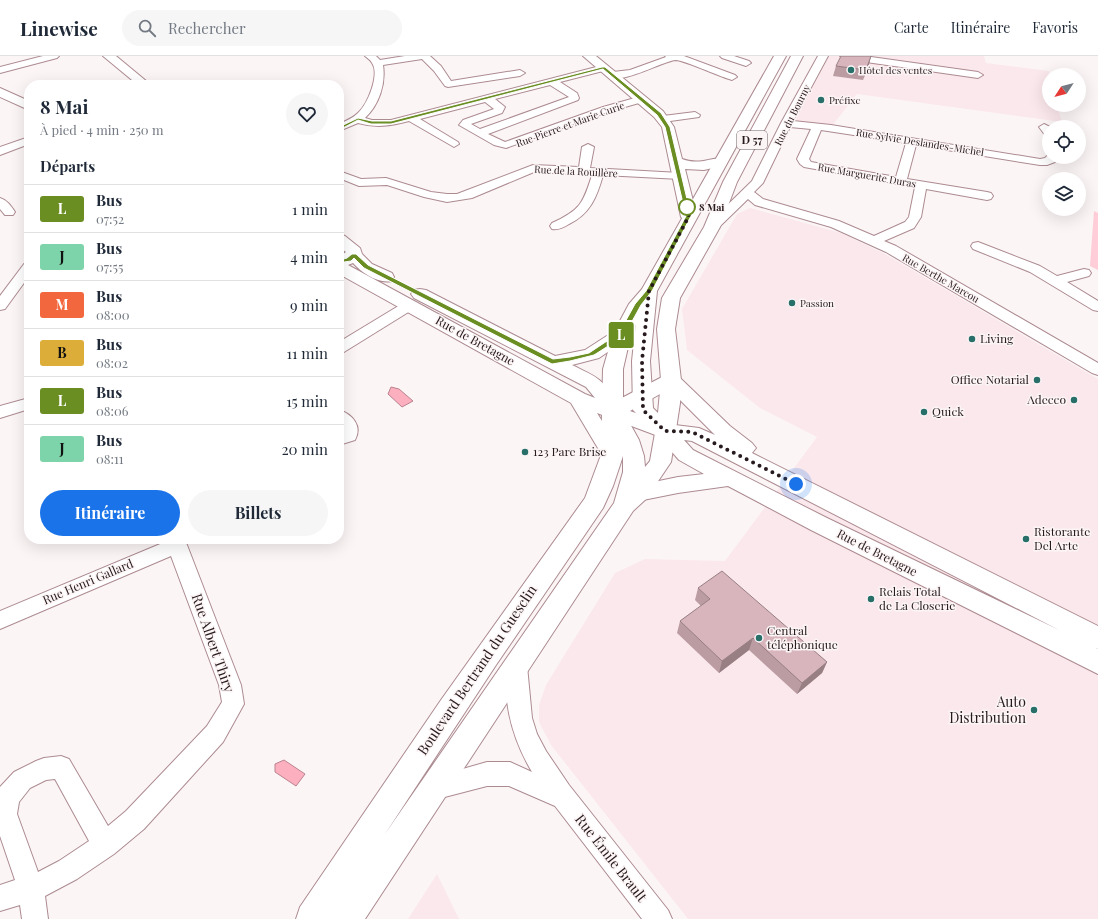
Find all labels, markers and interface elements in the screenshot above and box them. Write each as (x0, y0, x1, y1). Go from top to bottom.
search box (122, 10, 402, 46)
text: Linewise (20, 15, 98, 41)
icon: search (136, 17, 158, 39)
text: Rechercher (168, 18, 246, 38)
text: Carte (894, 18, 929, 37)
text: Itinéraire (951, 18, 1010, 37)
text: Favoris (1032, 18, 1078, 37)
place label: Hôtel des ventes (859, 63, 932, 77)
marker: Hôtel des ventes (846, 65, 856, 75)
north arrow (1042, 68, 1086, 112)
map controls (1042, 68, 1086, 216)
street label: Rue du Bourny (771, 82, 813, 148)
text: 8 Mai (40, 93, 88, 119)
button: heart (286, 93, 328, 135)
place label: Préfixe (829, 93, 860, 107)
marker: Préfixe (816, 95, 826, 105)
street label: Rue Pierre et Marie Curie (514, 98, 626, 150)
button: locate (1042, 120, 1086, 164)
text: À pied · 4 min · 250 m (40, 121, 163, 138)
street label: Rue Sylvie Deslandes-Michel (855, 125, 985, 159)
road number: D 57 (737, 131, 767, 149)
text: Départs (40, 156, 95, 176)
street label: Rue Marguerite Duras (817, 159, 917, 191)
street label: Rue de la Rouillère (534, 162, 618, 180)
button: layers (1042, 172, 1086, 216)
text: Bus (96, 190, 122, 210)
marker: 8 Mai (678, 198, 696, 216)
text: L (58, 199, 66, 218)
text: 1 min (292, 199, 328, 219)
place label: 8 Mai (699, 200, 724, 214)
text: 07:52 (96, 210, 124, 227)
text: Bus (96, 238, 122, 258)
text: J (59, 247, 65, 266)
text: 4 min (290, 247, 328, 267)
street label: Rue Berthe Marcou (900, 250, 982, 306)
text: 07:55 (96, 258, 123, 275)
text: Bus (96, 286, 122, 306)
text: M (56, 295, 68, 314)
text: 9 min (290, 295, 328, 315)
place label: Passion (800, 296, 834, 310)
marker: Passion (787, 298, 797, 308)
text: 08:00 (96, 306, 130, 323)
street label: Rue de Bretagne (433, 312, 518, 369)
line badge: L (608, 322, 634, 348)
text: L (617, 325, 625, 344)
place label: Living (980, 330, 1014, 346)
text: Bus (96, 334, 122, 354)
marker: Living (967, 334, 977, 344)
text: B (57, 343, 67, 362)
text: 11 min (286, 343, 328, 363)
text: 08:02 (96, 354, 128, 371)
place label: Office Notarial (951, 371, 1030, 387)
marker: Office Notarial (1032, 375, 1042, 385)
text: Bus (96, 382, 122, 402)
text: L (58, 391, 66, 410)
text: 15 min (286, 391, 328, 411)
place label: Adecco (1026, 391, 1066, 407)
marker: Adecco (1069, 395, 1079, 405)
text: 08:06 (96, 402, 129, 419)
place label: Quick (932, 403, 964, 419)
marker: Quick (919, 407, 929, 417)
text: Bus (96, 430, 122, 450)
text: J (59, 439, 65, 458)
text: 20 min (281, 439, 328, 459)
place label: 123 Pare Brise (533, 443, 606, 459)
marker: 123 Pare Brise (520, 447, 530, 457)
text: 08:11 (96, 450, 124, 467)
your location (786, 474, 806, 494)
button: Itinéraire (40, 490, 180, 536)
button: Billets (188, 490, 328, 536)
place label: Ristorante Del Arte (1034, 523, 1090, 553)
street label: Rue de Bretagne (835, 525, 920, 579)
marker: Ristorante Del Arte (1021, 534, 1031, 544)
street label: Rue Henri Gallard (40, 555, 135, 607)
street label: Boulevard Bertrand du Guesclin (412, 580, 541, 758)
place label: Relais Total de La Closerie (879, 583, 955, 613)
street label: Rue Albert Thiry (188, 591, 239, 695)
marker: Relais Total de La Closerie (866, 594, 876, 604)
place label: Central téléphonique (767, 622, 838, 652)
marker: Central téléphonique (754, 633, 764, 643)
place label: Auto Distribution (949, 692, 1027, 727)
marker: Auto Distribution (1029, 705, 1039, 715)
street label: Rue Émile Brault (571, 810, 652, 906)

